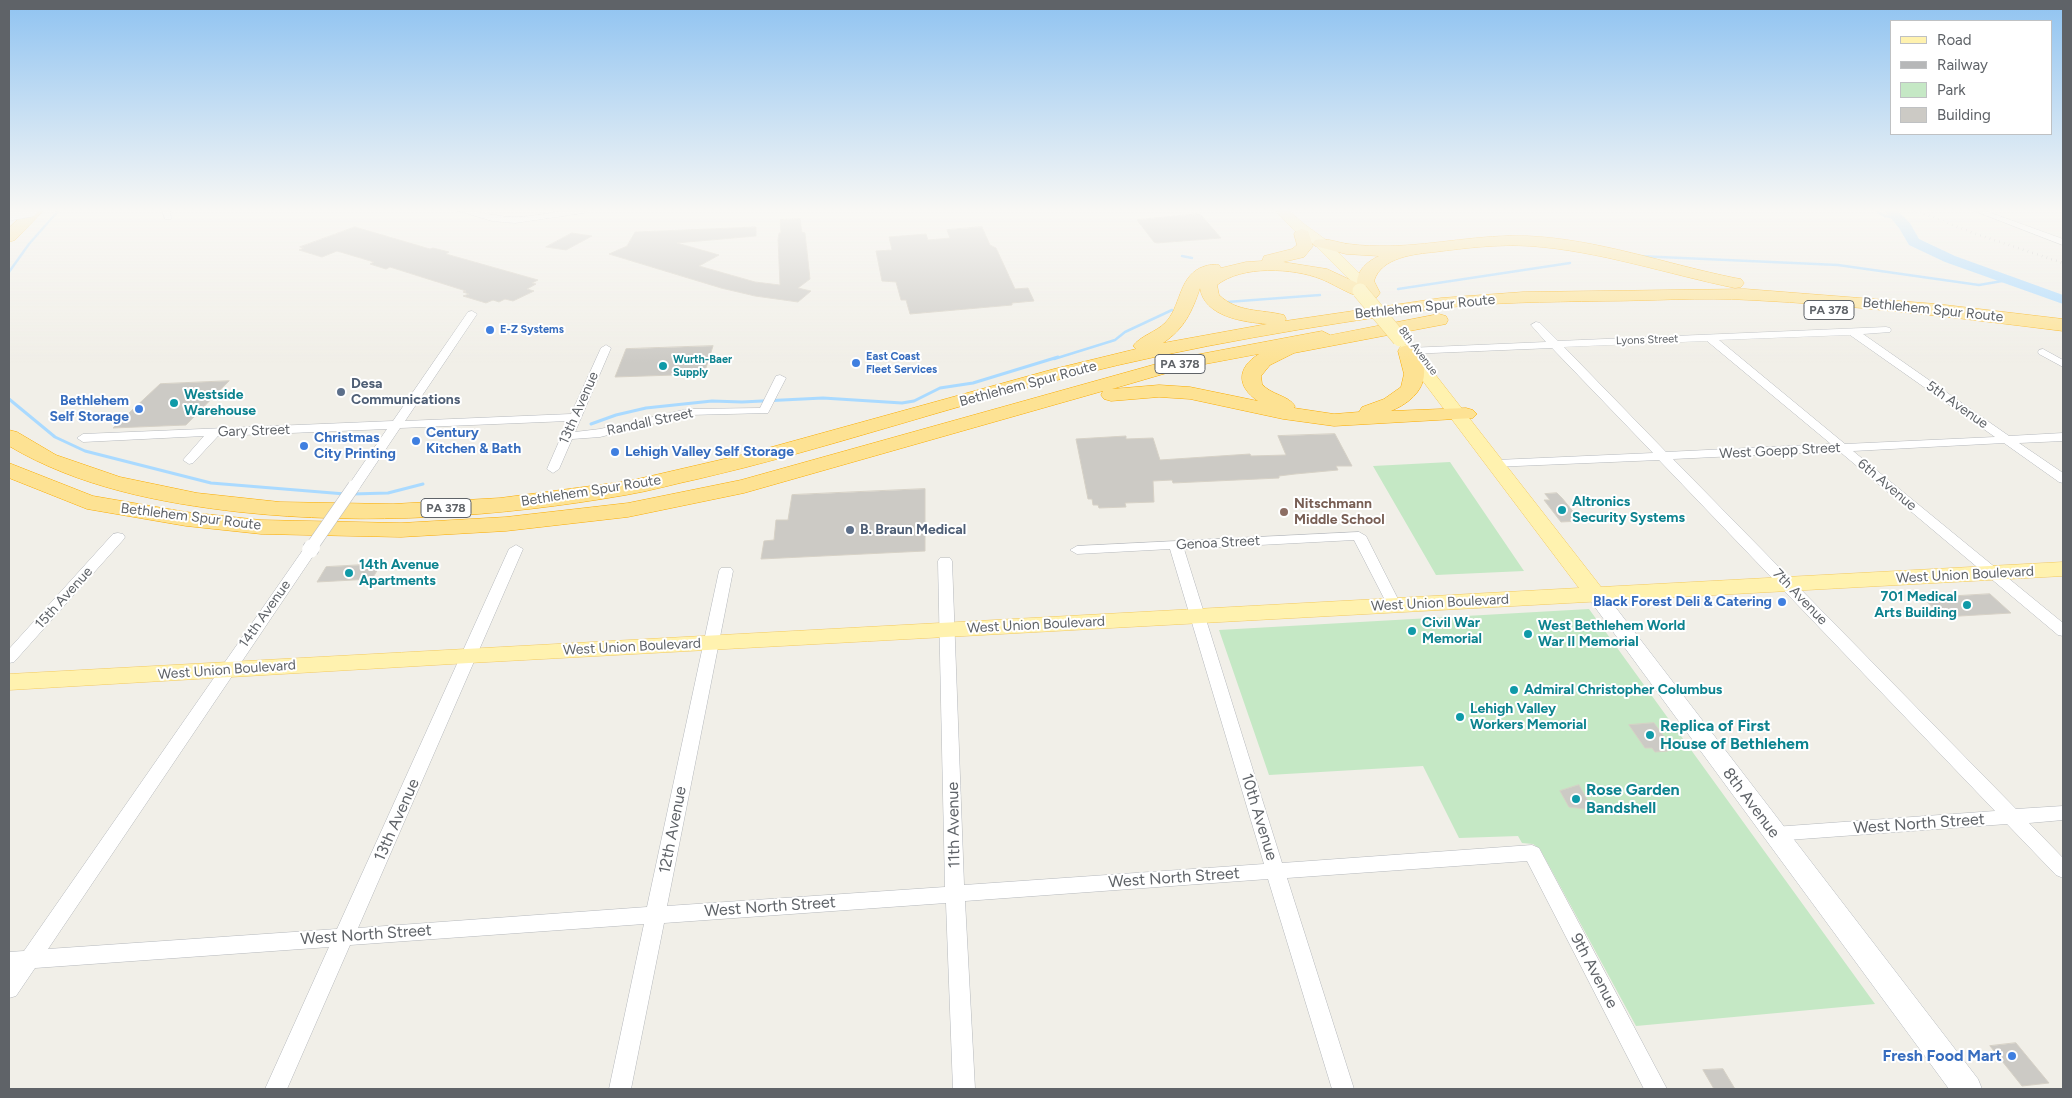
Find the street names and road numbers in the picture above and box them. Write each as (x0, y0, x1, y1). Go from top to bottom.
street label: Bethlehem Spur Route (1354, 291, 1496, 323)
street label: Bethlehem Spur Route (1862, 294, 2004, 326)
road number: PA 378 (1804, 300, 1854, 320)
street label: 8th Avenue (1396, 324, 1440, 378)
street label: Lyons Street (1616, 332, 1678, 348)
road number: PA 378 (1155, 354, 1205, 374)
street label: Bethlehem Spur Route (958, 358, 1098, 410)
street label: 13th Avenue (556, 369, 602, 447)
street label: 5th Avenue (1923, 377, 1991, 433)
street label: Randall Street (605, 405, 695, 439)
street label: Gary Street (217, 421, 291, 441)
street label: West Goepp Street (1719, 439, 1841, 463)
street label: 6th Avenue (1854, 455, 1920, 515)
street label: Bethlehem Spur Route (520, 472, 662, 510)
road number: PA 378 (421, 498, 471, 518)
street label: Bethlehem Spur Route (120, 500, 262, 534)
street label: Genoa Street (1176, 532, 1260, 554)
street label: 15th Avenue (32, 563, 96, 633)
street label: West Union Boulevard (1895, 563, 2035, 587)
street label: 7th Avenue (1769, 565, 1831, 629)
street label: 14th Avenue (236, 577, 294, 651)
street label: West Union Boulevard (1370, 591, 1510, 615)
street label: West Union Boulevard (966, 613, 1106, 637)
street label: West Union Boulevard (562, 635, 702, 659)
street label: West Union Boulevard (157, 657, 297, 683)
street label: 8th Avenue (1718, 764, 1784, 842)
street label: 10th Avenue (1237, 771, 1281, 863)
street label: 13th Avenue (370, 776, 424, 864)
street label: 11th Avenue (944, 782, 964, 868)
street label: 12th Avenue (655, 785, 691, 875)
street label: West North Street (1853, 810, 1985, 838)
street label: West North Street (1108, 864, 1240, 892)
street label: West North Street (704, 893, 836, 921)
street label: West North Street (300, 921, 432, 949)
street label: 9th Avenue (1566, 930, 1622, 1012)

